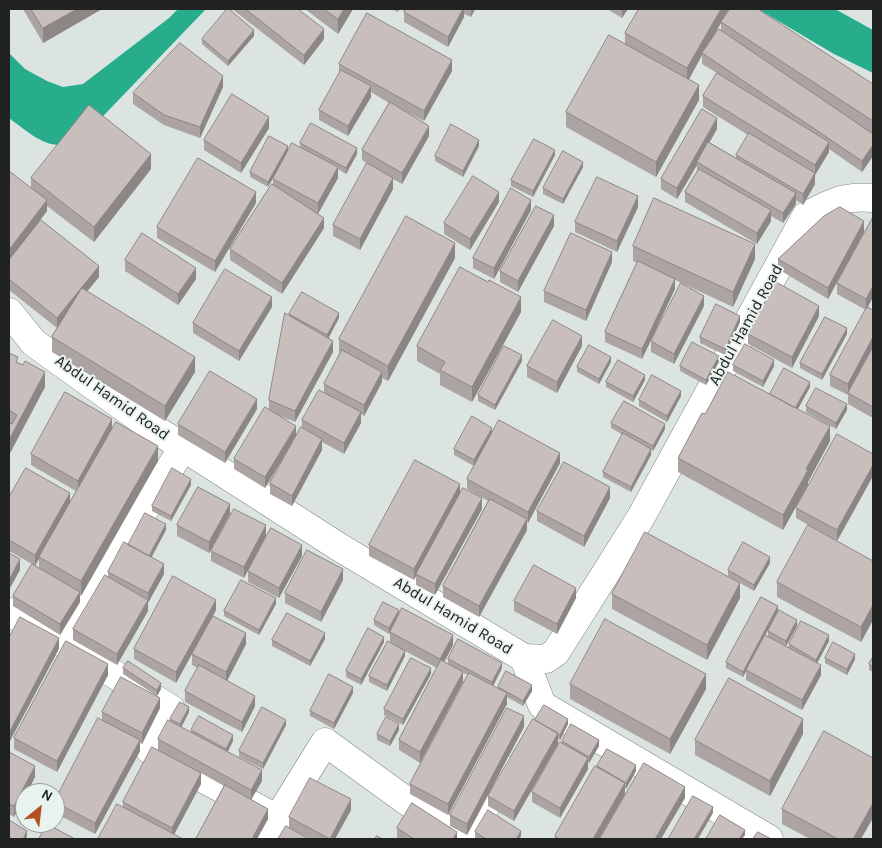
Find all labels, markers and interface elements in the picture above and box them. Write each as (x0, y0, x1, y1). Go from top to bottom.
street label: Abdul Hamid Road (705, 261, 787, 389)
street label: Abdul Hamid Road (51, 351, 173, 445)
street label: Abdul Hamid Road (390, 573, 516, 659)
north arrow (15, 783, 65, 833)
text: N (39, 785, 56, 805)

